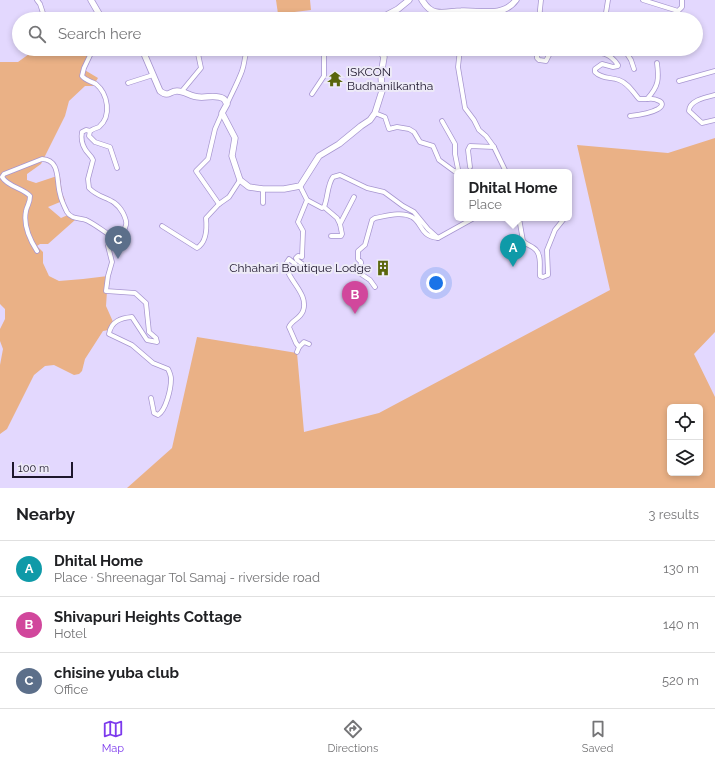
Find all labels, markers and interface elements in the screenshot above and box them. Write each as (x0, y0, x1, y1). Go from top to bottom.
search box (12, 12, 703, 56)
icon: search (26, 23, 48, 45)
text: Search here (58, 25, 141, 43)
place label: ISKCON Budhanilkantha (347, 65, 433, 93)
temple icon: ISKCON Budhanilkantha (326, 70, 344, 88)
popup (454, 169, 572, 221)
text: Dhital Home (468, 179, 558, 197)
text: Place (468, 197, 502, 212)
pin: C (105, 226, 131, 259)
pin: A (500, 234, 526, 267)
building icon: Chhahari Boutique Lodge (374, 259, 392, 277)
place label: Chhahari Boutique Lodge (229, 261, 371, 275)
your location (426, 273, 446, 293)
pin: B (342, 281, 368, 314)
map controls (667, 404, 703, 476)
button: locate (667, 404, 703, 440)
button: layers (667, 440, 703, 476)
scale bar (12, 460, 73, 479)
text: 100 m (18, 462, 49, 475)
text: Nearby (16, 504, 75, 524)
text: 3 results (649, 507, 699, 522)
text: Dhital Home (54, 552, 143, 570)
text: A (25, 561, 33, 576)
text: 130 m (663, 561, 699, 576)
text: Place · Shreenagar Tol Samaj - riverside road (54, 570, 320, 585)
text: Shivapuri Heights Cottage (54, 608, 242, 626)
text: B (25, 617, 33, 632)
text: 140 m (663, 617, 699, 632)
text: Hotel (54, 626, 87, 641)
text: chisine yuba club (54, 664, 179, 682)
text: C (25, 673, 33, 688)
text: 520 m (662, 673, 699, 688)
text: Office (54, 682, 88, 697)
tab: Map (102, 718, 124, 755)
tab: Directions (328, 718, 378, 755)
tab: Saved (582, 718, 613, 755)

